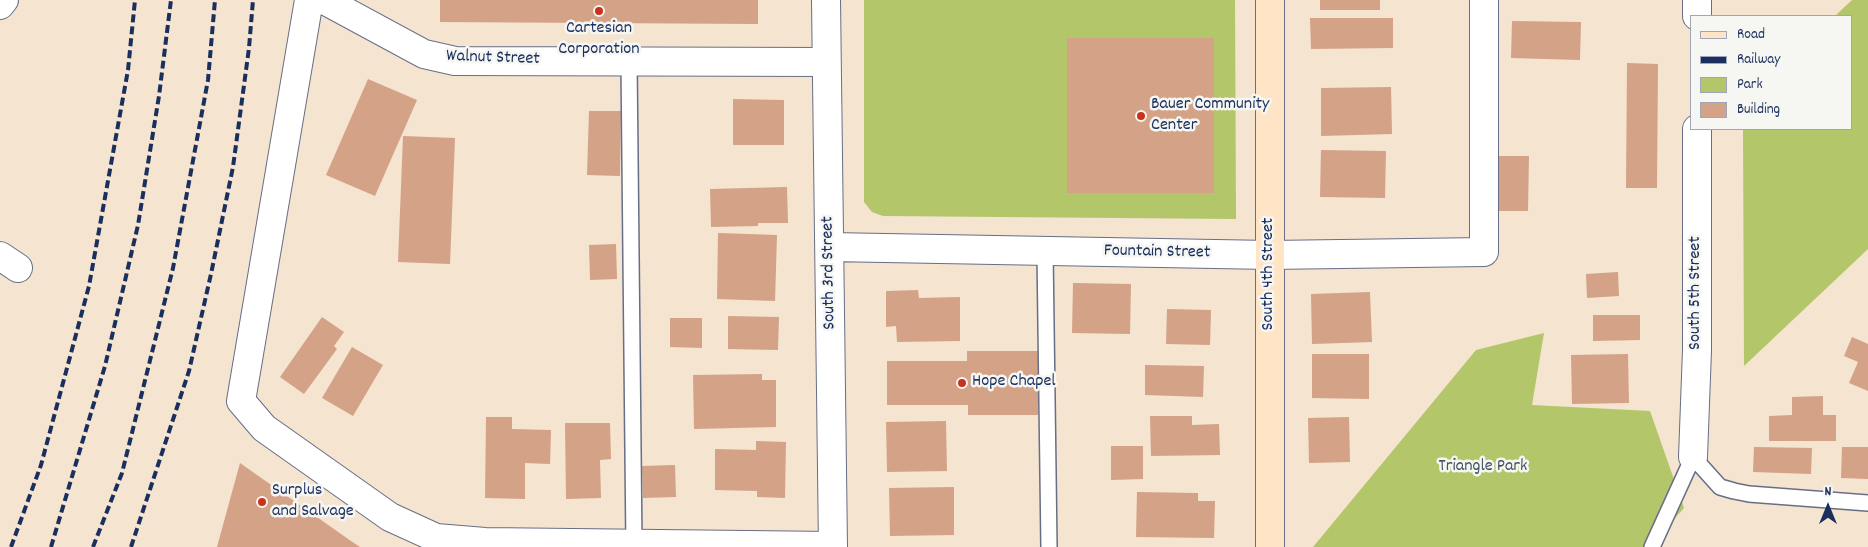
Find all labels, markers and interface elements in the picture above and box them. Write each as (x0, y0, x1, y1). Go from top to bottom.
marker: Cartesian Corporation (593, 5, 605, 17)
legend (1690, 15, 1853, 130)
place label: Cartesian Corporation (558, 19, 640, 62)
text: Road (1737, 24, 1765, 46)
street label: Walnut Street (446, 47, 540, 71)
text: Railway (1737, 49, 1780, 71)
text: Park (1737, 74, 1763, 96)
place label: Bauer Community Center (1151, 95, 1269, 138)
text: Building (1737, 99, 1780, 121)
marker: Bauer Community Center (1135, 110, 1147, 122)
street label: South 3rd Street (818, 216, 842, 330)
street label: South 4th Street (1259, 218, 1281, 330)
street label: South 5th Street (1686, 236, 1708, 350)
street label: Fountain Street (1103, 241, 1211, 265)
place label: Hope Chapel (972, 372, 1056, 394)
marker: Hope Chapel (956, 377, 968, 389)
park label: Triangle Park (1439, 457, 1527, 479)
place label: Surplus and Salvage (272, 481, 354, 524)
north arrow (1803, 482, 1853, 532)
text: N (1825, 482, 1831, 502)
marker: Surplus and Salvage (256, 496, 268, 508)

